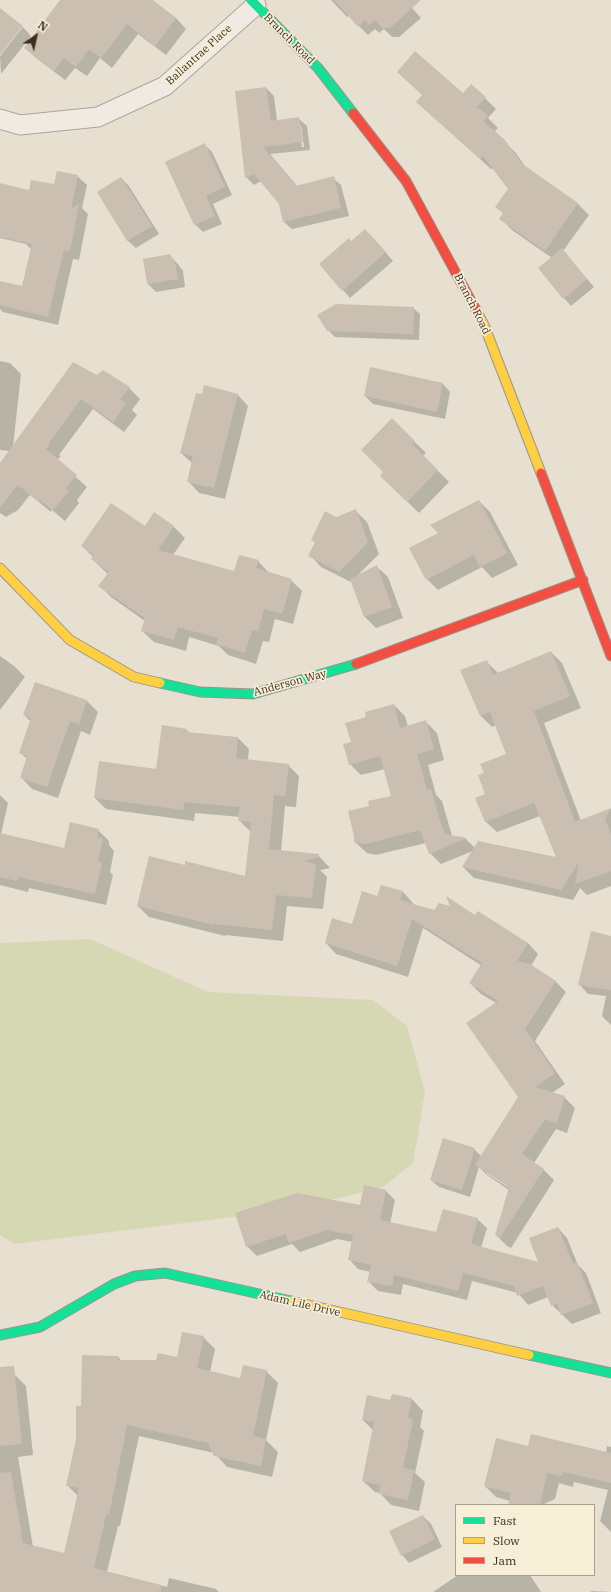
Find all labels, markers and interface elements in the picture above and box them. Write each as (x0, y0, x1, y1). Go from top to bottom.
street label: Branch Road (261, 11, 317, 67)
north arrow (16, 16, 56, 56)
text: N (35, 18, 50, 34)
street label: Ballantrae Place (163, 22, 235, 88)
street label: Branch Road (451, 271, 493, 337)
street label: Anderson Way (252, 667, 328, 699)
street label: Adam Lile Drive (258, 1288, 342, 1320)
legend (455, 1504, 595, 1576)
text: Fast (493, 1513, 517, 1528)
text: Slow (493, 1533, 520, 1548)
text: Jam (493, 1553, 516, 1568)

